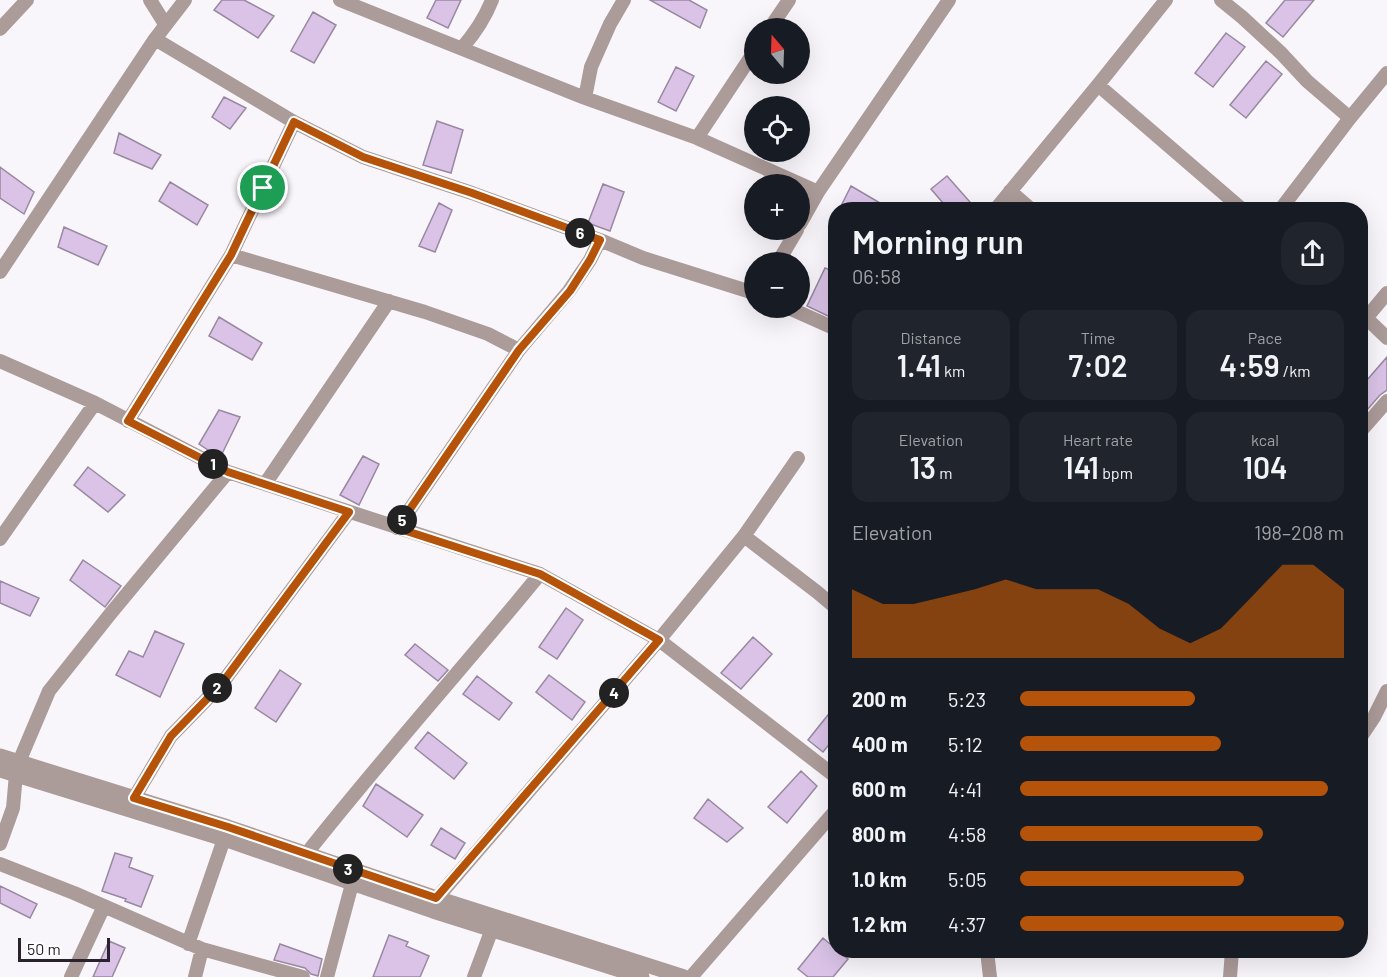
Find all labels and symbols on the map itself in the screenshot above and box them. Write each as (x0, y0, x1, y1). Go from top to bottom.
north arrow (744, 18, 810, 84)
pin (237, 162, 288, 213)
pin: 6 (565, 218, 595, 248)
pin: 1 (198, 449, 228, 479)
pin: 5 (387, 505, 417, 535)
pin: 2 (202, 673, 232, 703)
pin: 4 (599, 678, 629, 708)
pin: 3 (333, 854, 363, 884)
scale bar (18, 935, 110, 962)

